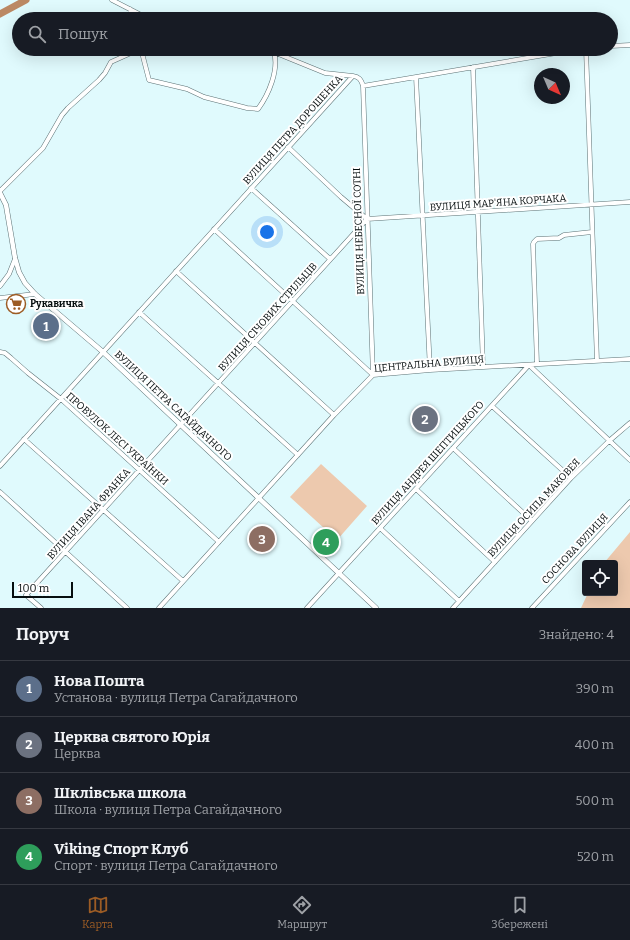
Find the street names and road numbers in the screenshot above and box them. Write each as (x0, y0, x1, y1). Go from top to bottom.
street label: ВУЛИЦЯ ПЕТРА ДОРОШЕНКА (241, 72, 346, 187)
street label: ВУЛИЦЯ НЕБЕСНОЇ СОТНІ (350, 167, 367, 295)
street label: ВУЛИЦЯ МАР'ЯНА КОРЧАКА (429, 192, 568, 214)
street label: ВУЛИЦЯ СІЧОВИХ СТРІЛЬЦІВ (216, 260, 320, 374)
street label: ВУЛИЦЯ ПЕТРА САГАЙДАЧНОГО (112, 348, 235, 464)
street label: ЦЕНТРАЛЬНА ВУЛИЦЯ (373, 353, 485, 375)
street label: ПРОВУЛОК ЛЕСІ УКРАЇНКИ (63, 389, 171, 488)
street label: ВУЛИЦЯ АНДРЕЯ ШЕПТИЦЬКОГО (369, 399, 487, 527)
street label: ВУЛИЦЯ ОСИПА МАКОВЕЯ (485, 456, 583, 560)
street label: ВУЛИЦЯ ІВАНА ФРАНКА (45, 465, 134, 562)
street label: СОСНОВА ВУЛИЦЯ (539, 511, 611, 587)

